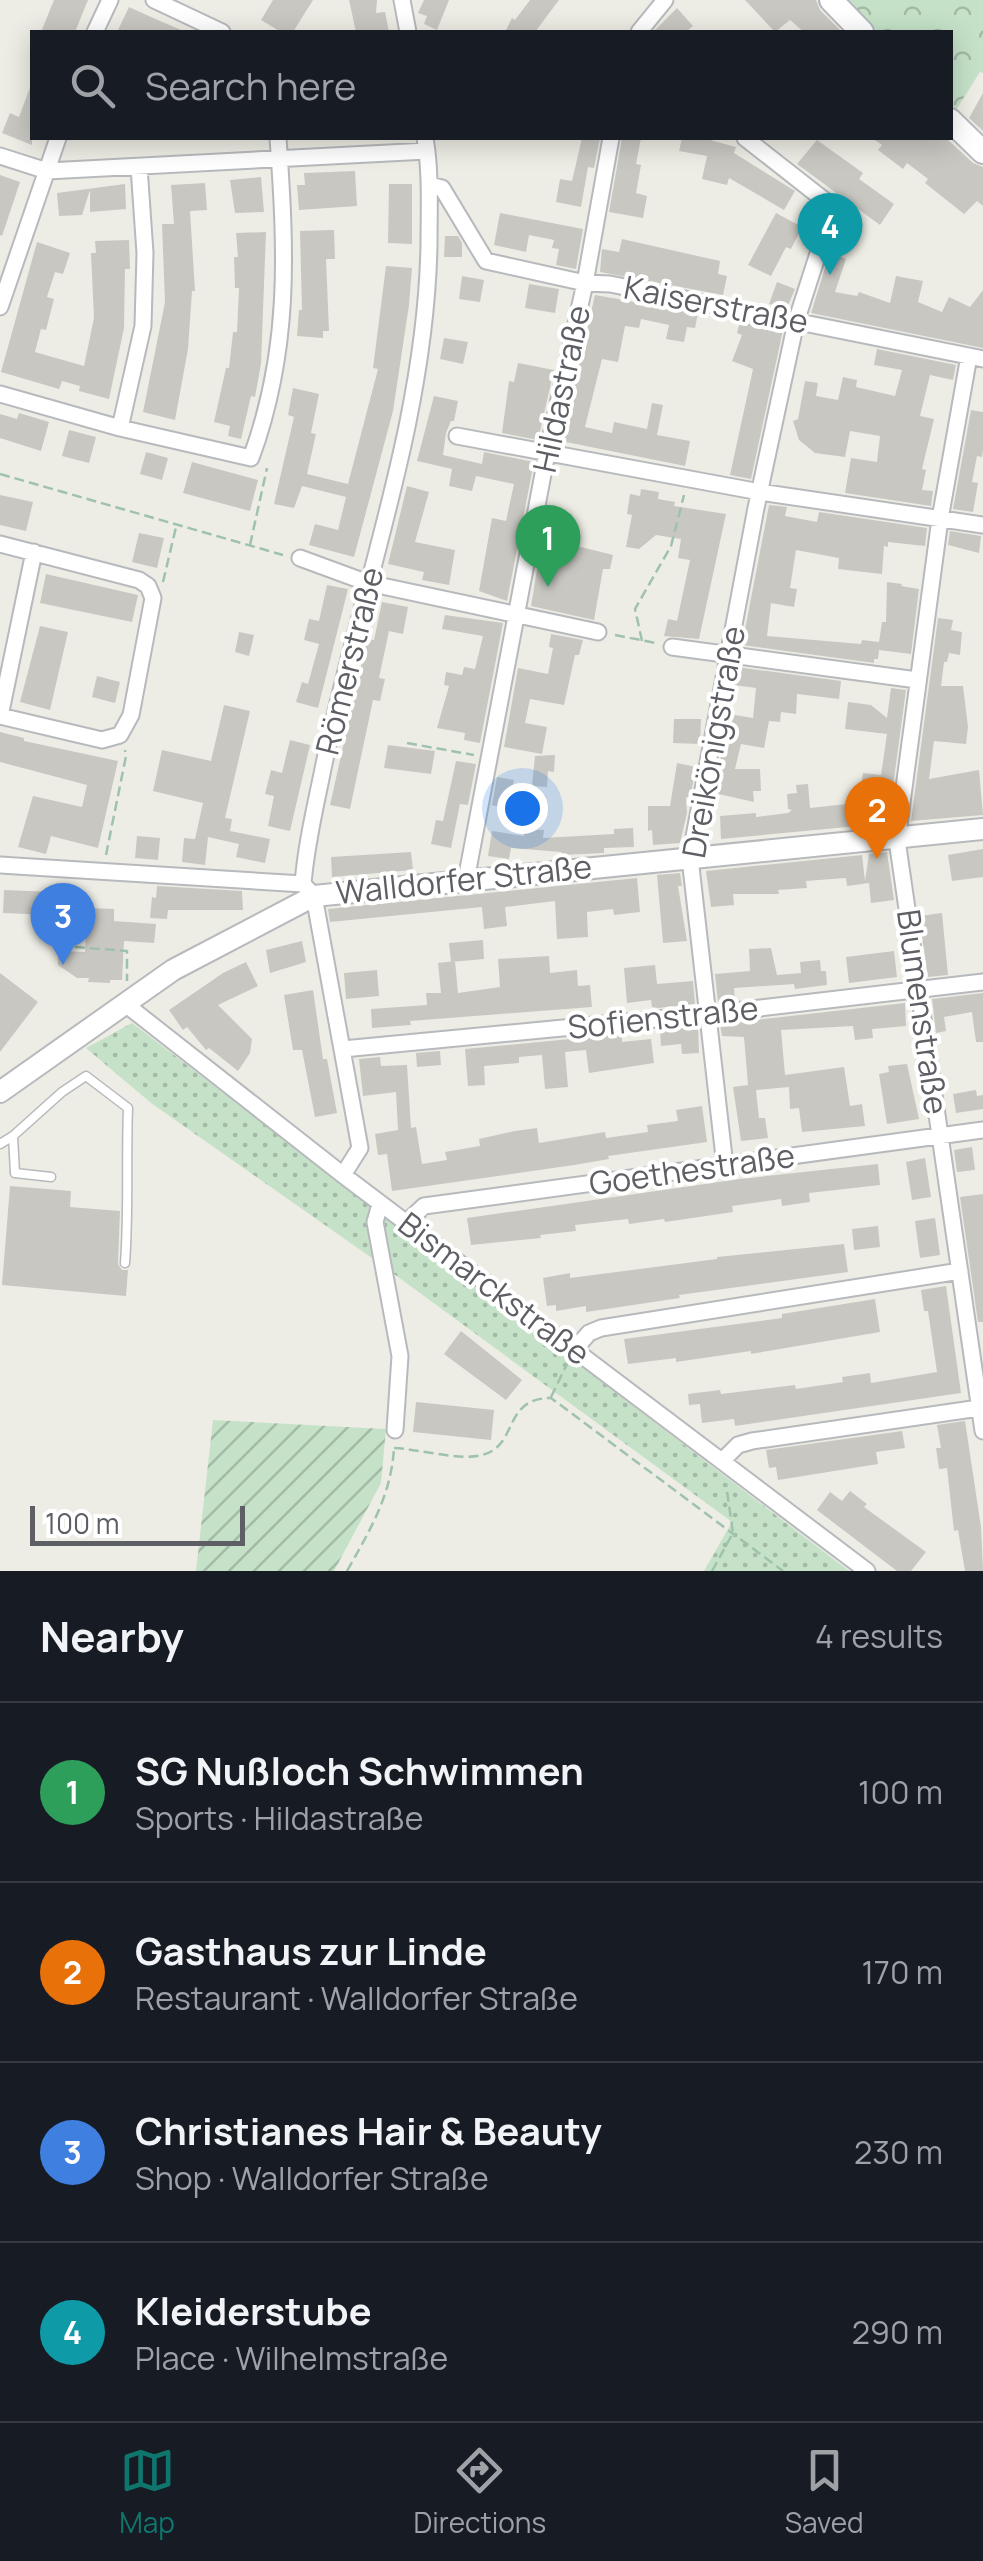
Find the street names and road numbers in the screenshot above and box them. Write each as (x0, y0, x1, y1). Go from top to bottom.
street label: Kaiserstraße (620, 265, 812, 343)
street label: Hildastraße (522, 301, 600, 476)
street label: Römerstraße (304, 562, 394, 759)
street label: Dreikönigstraße (671, 622, 755, 861)
street label: Walldorfer Straße (334, 844, 594, 914)
street label: Blumenstraße (887, 907, 959, 1117)
street label: Sofienstraße (565, 985, 760, 1049)
street label: Goethestraße (586, 1133, 797, 1205)
street label: Bismarckstraße (390, 1202, 599, 1375)

